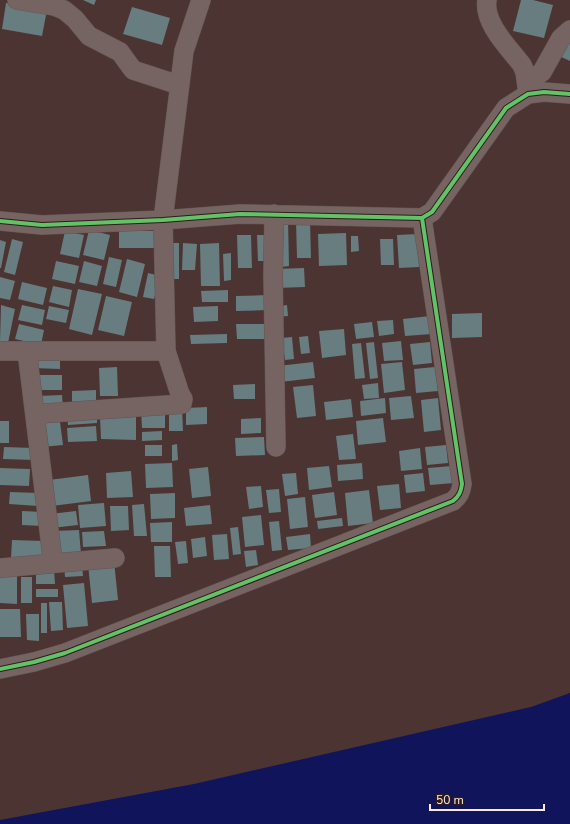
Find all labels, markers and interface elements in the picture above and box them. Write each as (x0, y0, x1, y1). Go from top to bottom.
scale bar (430, 786, 544, 812)
text: 50 m (436, 792, 464, 808)

